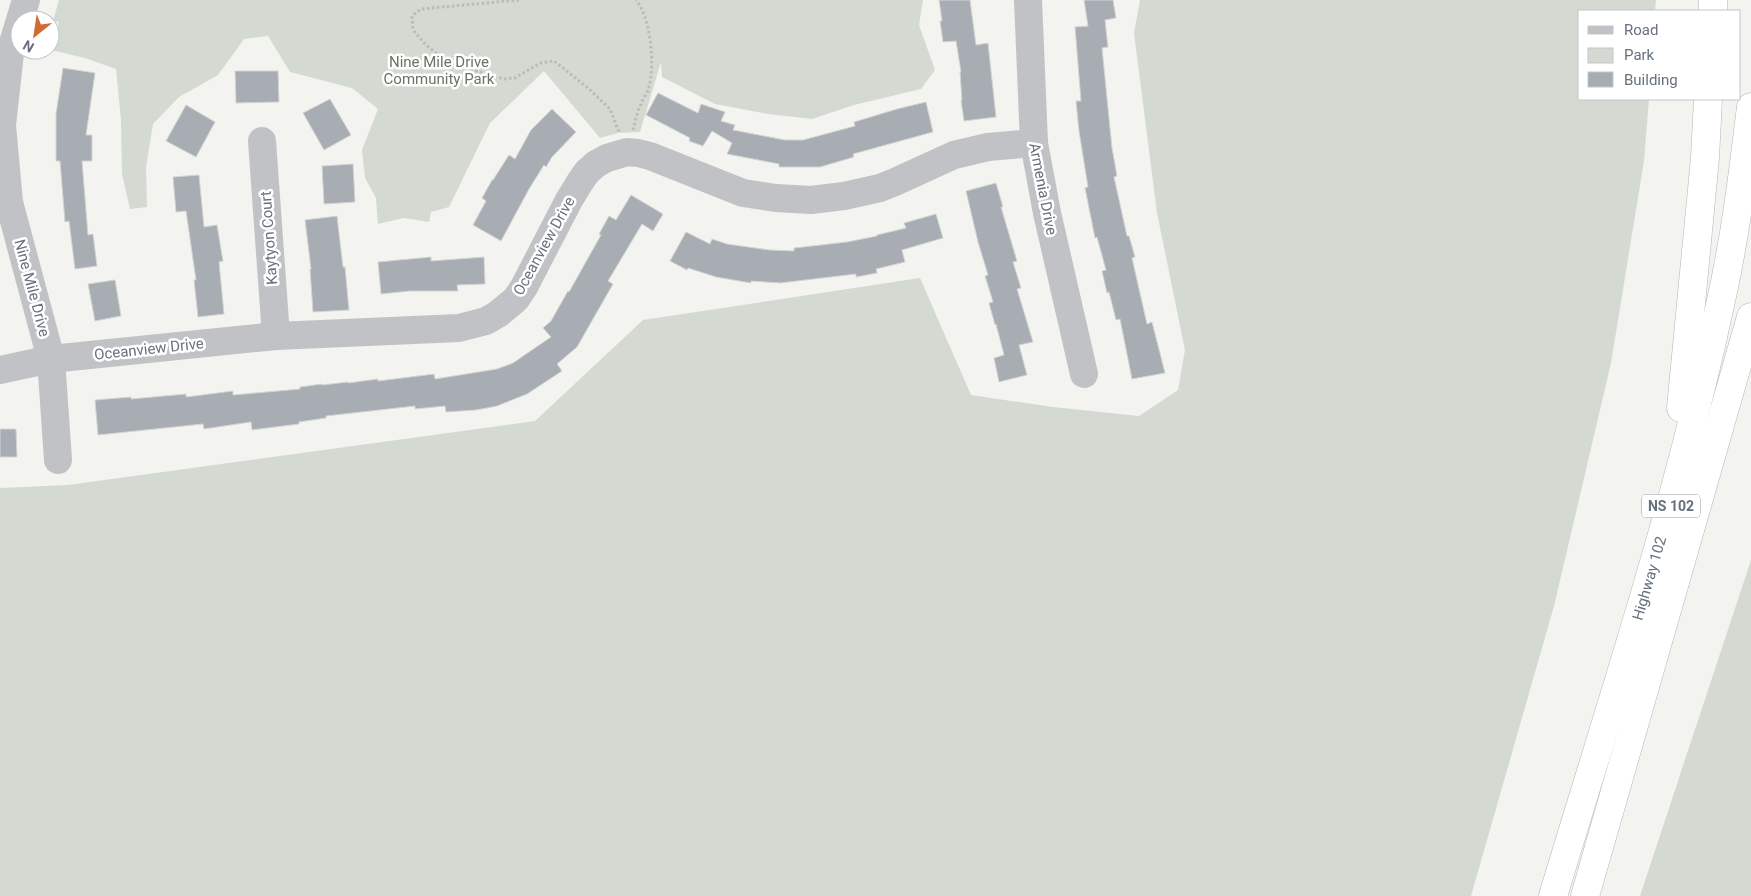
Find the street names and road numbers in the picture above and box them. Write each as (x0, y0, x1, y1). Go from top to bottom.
street label: Armenia Drive (1025, 141, 1061, 237)
street label: Kaytyon Court (257, 190, 281, 285)
street label: Oceanview Drive (509, 193, 579, 299)
street label: Nine Mile Drive (10, 237, 54, 339)
street label: Oceanview Drive (93, 334, 205, 364)
road number: NS 102 (1642, 494, 1700, 518)
street label: Highway 102 (1629, 534, 1670, 622)

